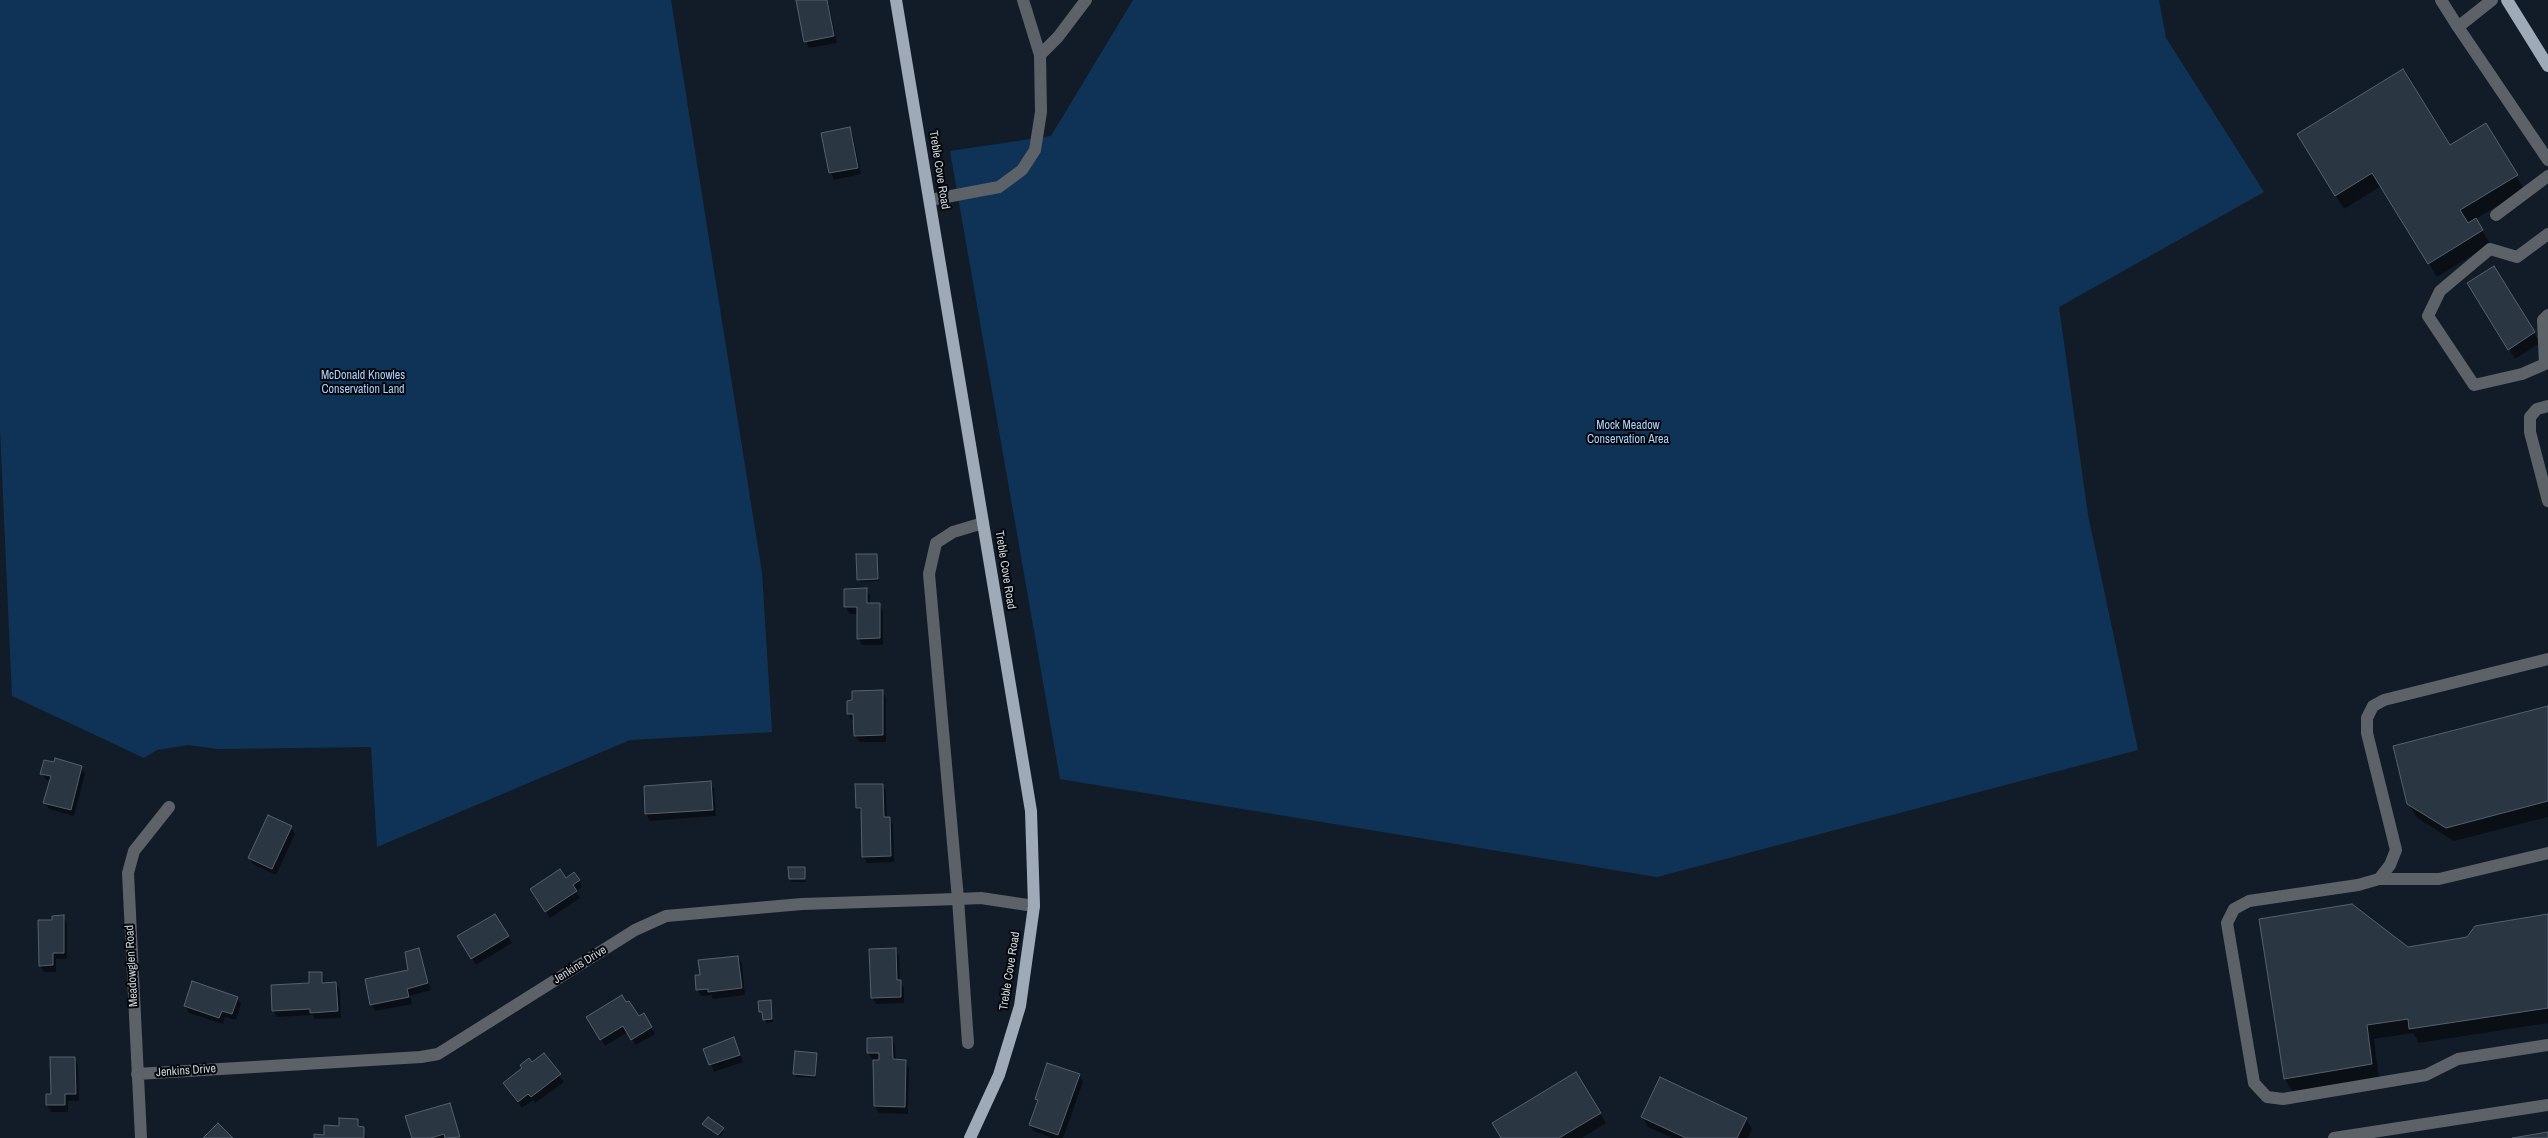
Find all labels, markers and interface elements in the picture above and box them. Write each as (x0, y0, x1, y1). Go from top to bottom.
street label: Treble Cove Road (926, 130, 952, 210)
park label: McDonald Knowles Conservation Land (321, 369, 405, 397)
park label: Mock Meadow Conservation Area (1587, 419, 1669, 447)
street label: Treble Cove Road (992, 530, 1018, 610)
street label: Meadowglen Road (123, 925, 141, 1007)
street label: Treble Cove Road (997, 931, 1023, 1011)
street label: Jenkins Drive (551, 943, 609, 987)
street label: Jenkins Drive (155, 1062, 217, 1080)

